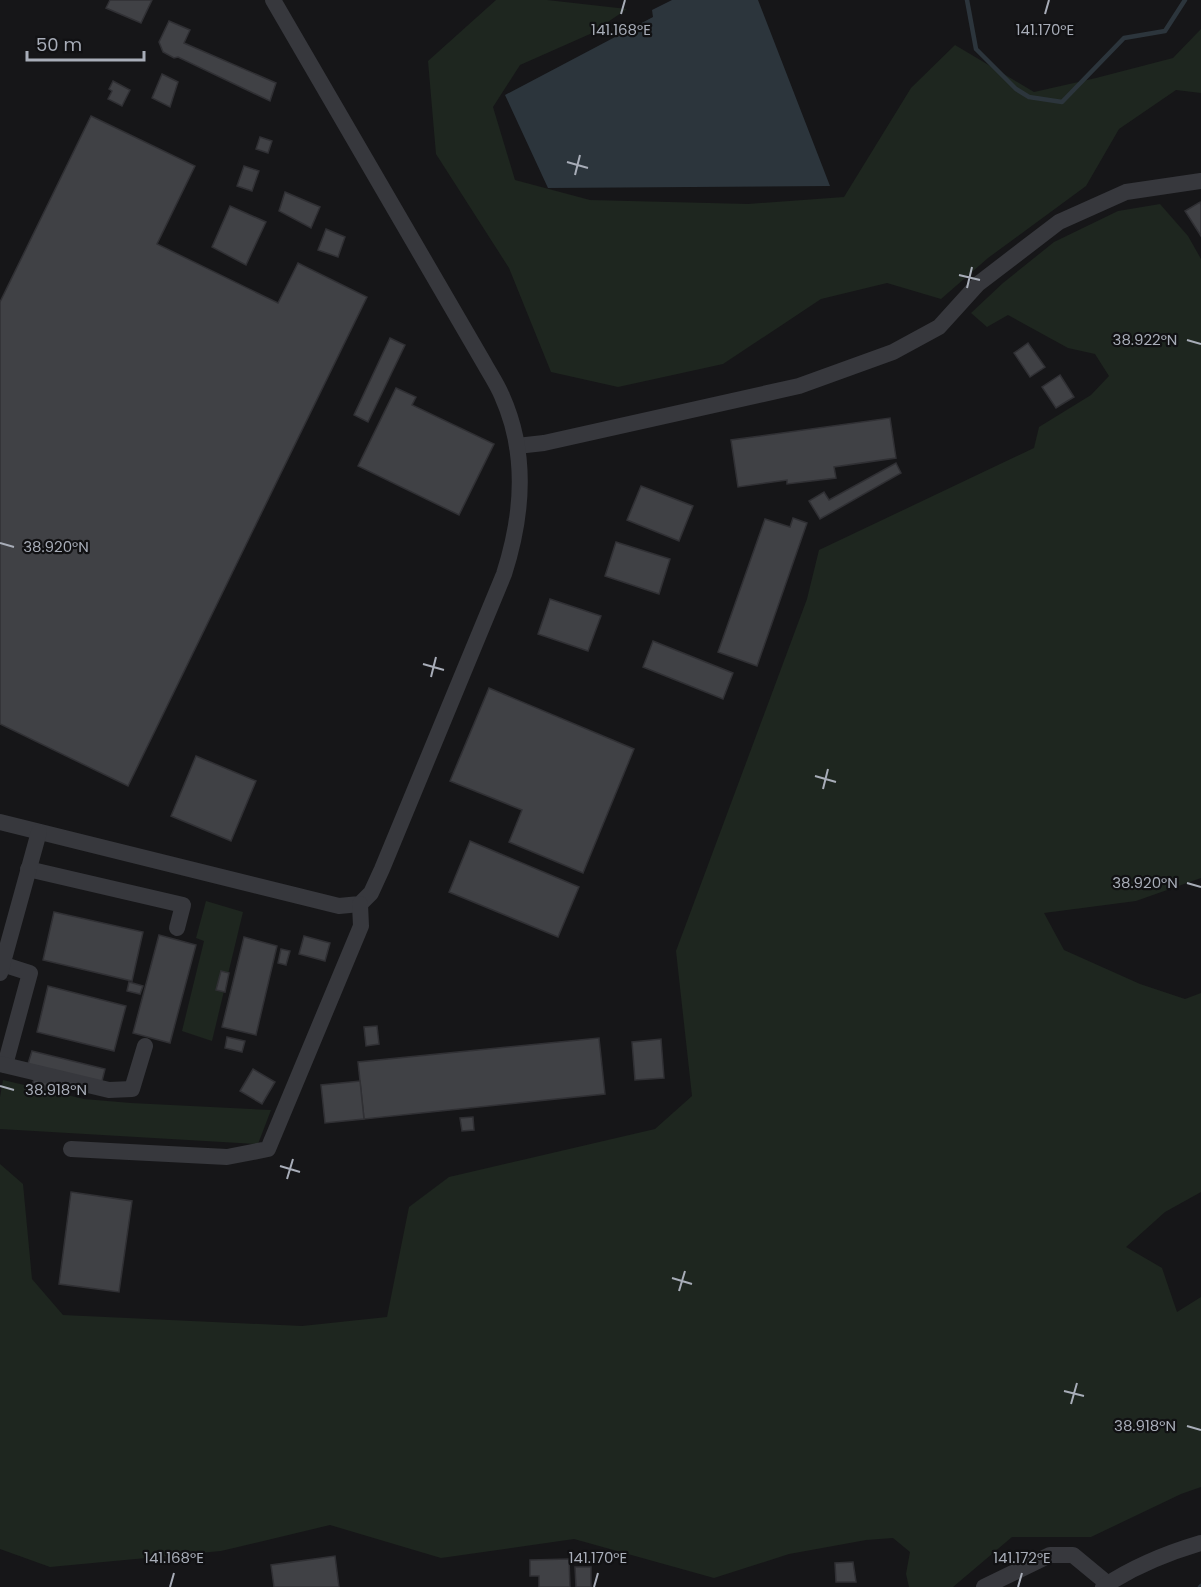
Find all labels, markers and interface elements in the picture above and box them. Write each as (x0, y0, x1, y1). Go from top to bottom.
text: 141.168°E (591, 19, 651, 40)
text: 141.170°E (1016, 19, 1074, 40)
scale bar (27, 24, 144, 62)
text: 50 m (36, 32, 82, 57)
text: 38.922°N (1113, 329, 1177, 350)
text: 38.920°N (23, 536, 89, 557)
text: 38.920°N (1112, 872, 1178, 893)
text: 38.918°N (25, 1079, 87, 1100)
text: 38.918°N (1114, 1415, 1176, 1436)
text: 141.168°E (144, 1547, 204, 1568)
text: 141.170°E (569, 1547, 627, 1568)
text: 141.172°E (993, 1547, 1051, 1568)

